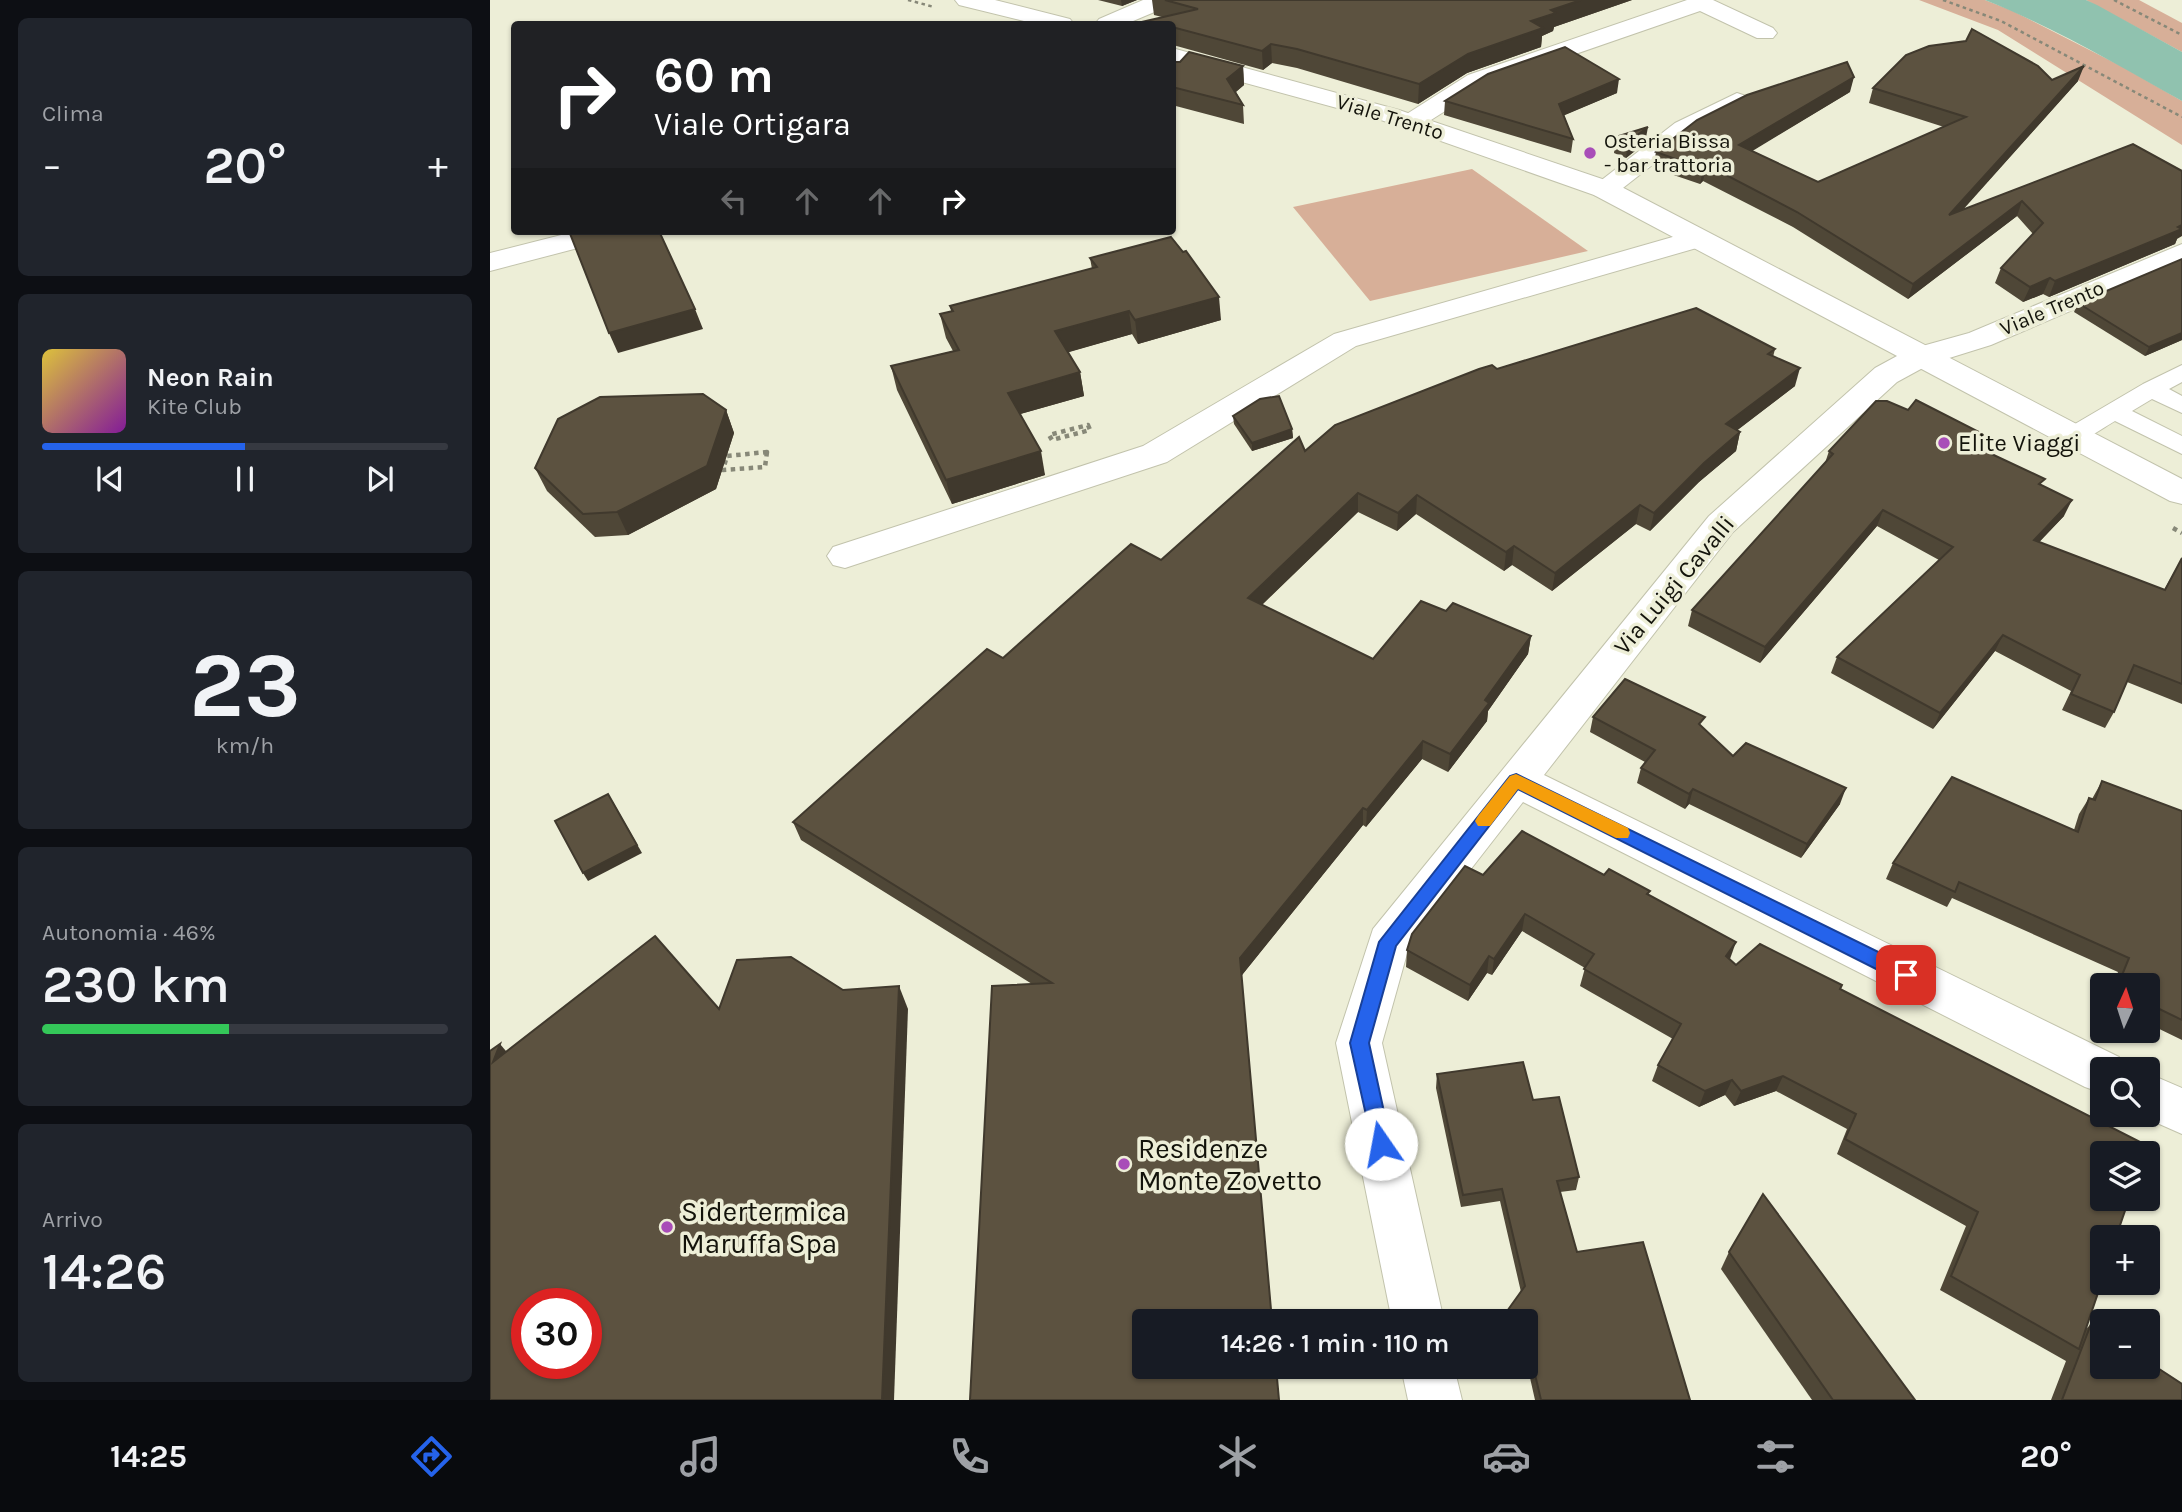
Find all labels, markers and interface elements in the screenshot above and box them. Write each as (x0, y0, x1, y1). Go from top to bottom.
text: 60 m (654, 47, 774, 104)
icon: right (539, 49, 630, 140)
street label: Viale Trento (1334, 89, 1446, 145)
text: Clima (42, 100, 104, 127)
text: Viale Ortigara (654, 106, 851, 143)
place label: Osteria Bissa - bar trattoria (1604, 129, 1733, 177)
text: 20° (204, 135, 286, 196)
text: − (42, 143, 62, 188)
text: + (428, 143, 448, 188)
marker: Osteria Bissa - bar trattoria (1582, 145, 1598, 161)
icon: left (715, 182, 753, 220)
icon: ahead (788, 182, 826, 220)
icon: ahead (861, 182, 899, 220)
icon: right (934, 182, 972, 220)
street label: Viale Trento (1996, 275, 2108, 341)
text: Neon Rain (147, 362, 274, 393)
text: Kite Club (147, 393, 242, 420)
place label: Elite Viaggi (1958, 429, 2081, 457)
marker: Elite Viaggi (1936, 435, 1952, 451)
icon: previous (91, 460, 129, 498)
icon: pause (226, 460, 264, 498)
icon: next (361, 460, 399, 498)
street label: Via Luigi Cavalli (1608, 510, 1740, 660)
text: 23 (189, 633, 301, 739)
text: km/h (216, 732, 274, 759)
text: Autonomia · 46% (42, 919, 216, 946)
pin (1876, 945, 1936, 1005)
text: 230 km (42, 954, 230, 1015)
icon: arrive (1887, 956, 1925, 994)
north arrow (2090, 973, 2160, 1043)
map controls (2090, 973, 2160, 1379)
button: search (2090, 1057, 2160, 1127)
position arrow (1344, 1107, 1418, 1181)
place label: Residenze Monte Zovetto (1138, 1132, 1322, 1197)
button: layers (2090, 1141, 2160, 1211)
marker: Residenze Monte Zovetto (1116, 1156, 1132, 1172)
place label: Sidertermica Maruffa Spa (681, 1195, 847, 1260)
text: Arrivo (42, 1206, 103, 1233)
marker: Sidertermica Maruffa Spa (659, 1219, 675, 1235)
button: + (2090, 1225, 2160, 1295)
text: 14:26 (42, 1241, 166, 1302)
speed limit sign: 30 (511, 1288, 602, 1379)
button: − (2090, 1309, 2160, 1379)
text: 14:26 · 1 min · 110 m (1221, 1328, 1449, 1359)
icon: directions (407, 1432, 456, 1481)
icon: music (676, 1432, 725, 1481)
icon: phone (945, 1432, 994, 1481)
icon: climate (1213, 1432, 1262, 1481)
icon: car (1482, 1432, 1531, 1481)
icon: filters (1751, 1432, 1800, 1481)
text: 14:25 (110, 1438, 187, 1475)
text: 20° (2020, 1438, 2072, 1475)

